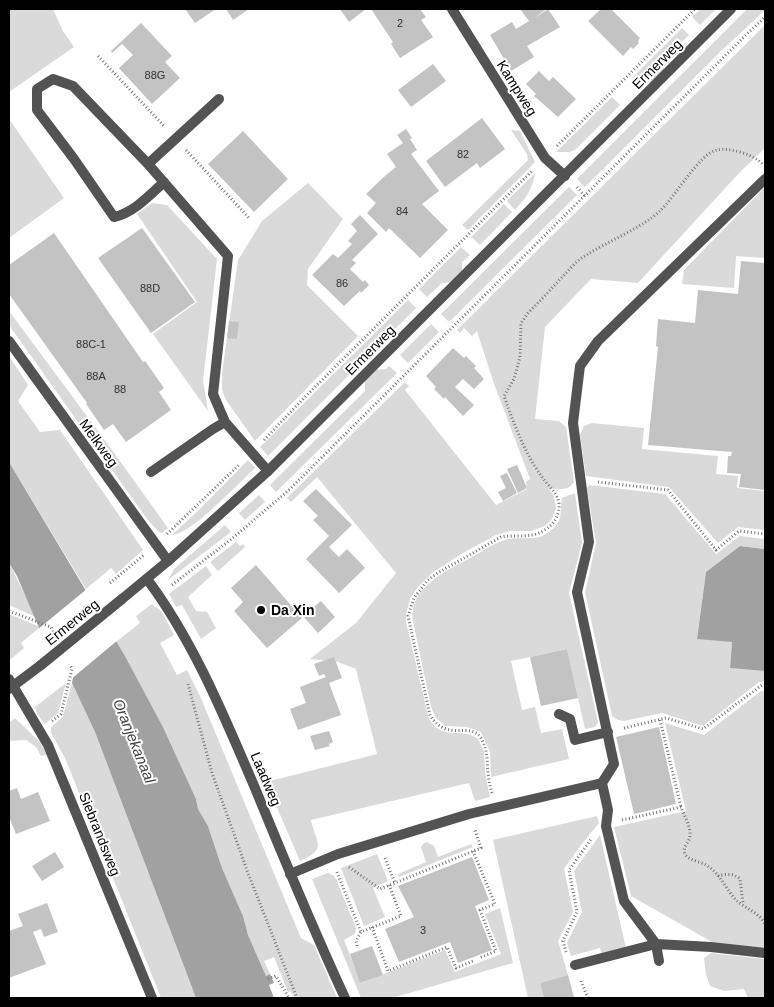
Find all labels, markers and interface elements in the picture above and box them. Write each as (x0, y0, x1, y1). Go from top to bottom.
house number: 2 (397, 17, 403, 29)
street label: Ermerweg (629, 36, 685, 92)
street label: Kampweg (494, 57, 540, 119)
house number: 88G (145, 69, 165, 81)
house number: 82 (457, 148, 469, 160)
house number: 84 (396, 205, 408, 217)
house number: 86 (336, 277, 348, 289)
house number: 88D (140, 282, 160, 294)
street label: Ermerweg (342, 322, 398, 378)
house number: 88C-1 (76, 338, 106, 350)
house number: 88A (86, 370, 106, 382)
house number: 88 (114, 383, 126, 395)
street label: Melkweg (76, 416, 122, 470)
street label: Ermerweg (42, 596, 102, 648)
place label: Da Xin (271, 602, 315, 618)
marker: Da Xin (255, 604, 267, 616)
water label: Oranjekanaal (110, 696, 159, 786)
street label: Laadweg (248, 750, 284, 808)
street label: Siebrandsweg (76, 790, 124, 878)
house number: 3 (420, 924, 426, 936)

